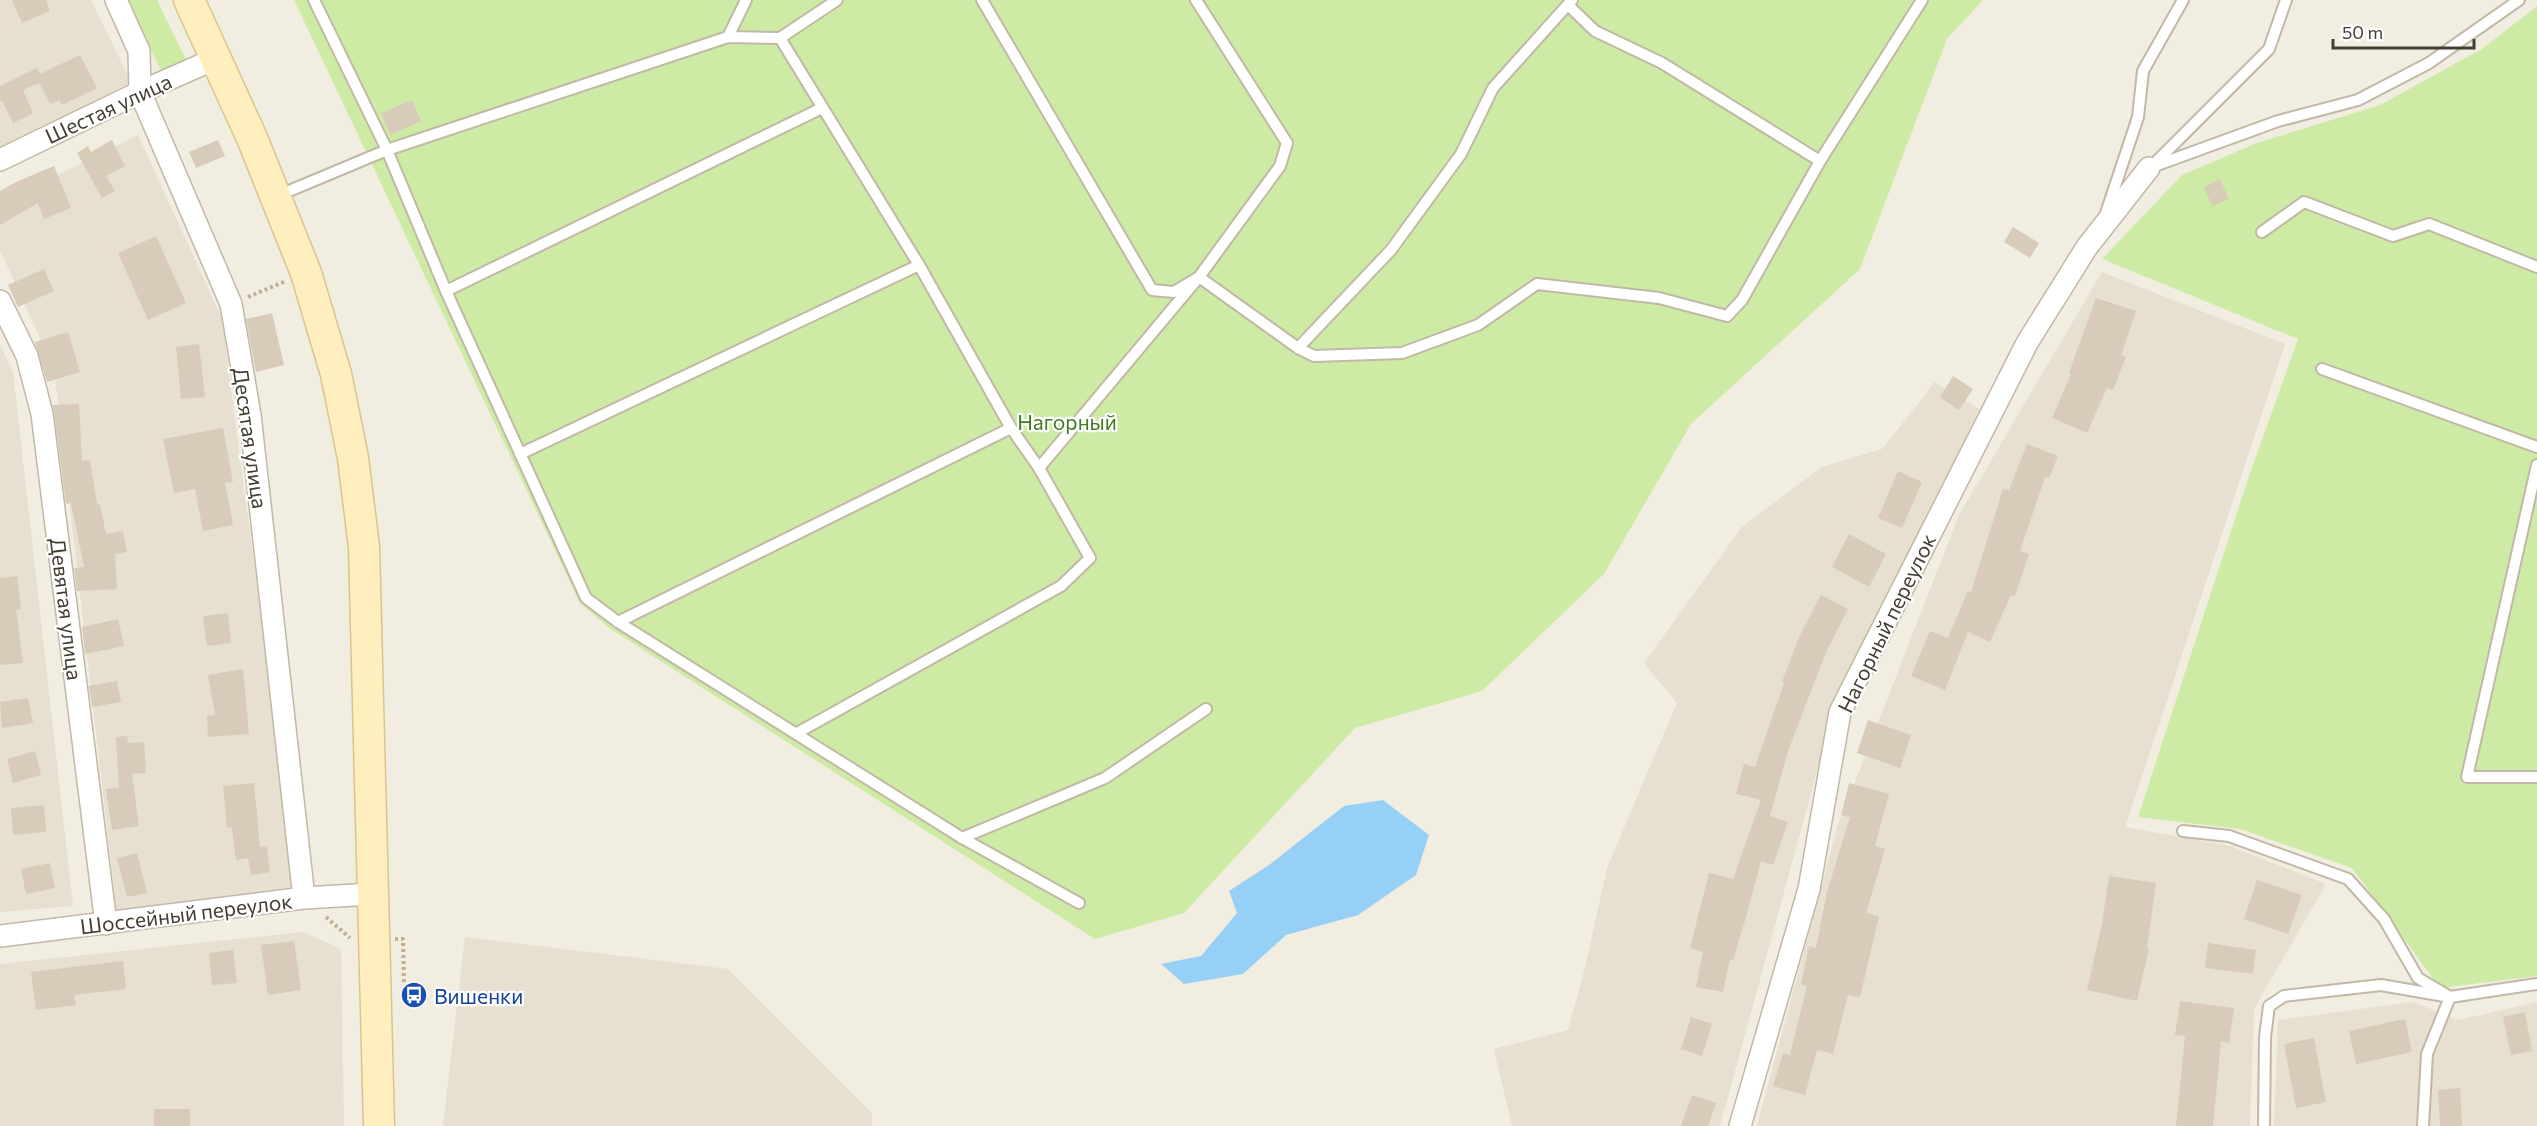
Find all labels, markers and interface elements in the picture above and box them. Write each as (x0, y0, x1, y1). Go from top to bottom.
scale bar (2333, 12, 2474, 50)
text: 50 m (2342, 21, 2383, 43)
street label: Шестая улица (41, 68, 175, 148)
street label: Десятая улица (229, 366, 273, 510)
park label: Нагорный (1017, 409, 1117, 434)
street label: Нагорный переулок (1832, 529, 1940, 717)
street label: Девятая улица (46, 537, 88, 681)
street label: Шоссейный переулок (78, 888, 294, 938)
bus stop icon: Вишенки (399, 980, 429, 1010)
place label: Вишенки (434, 983, 523, 1008)

